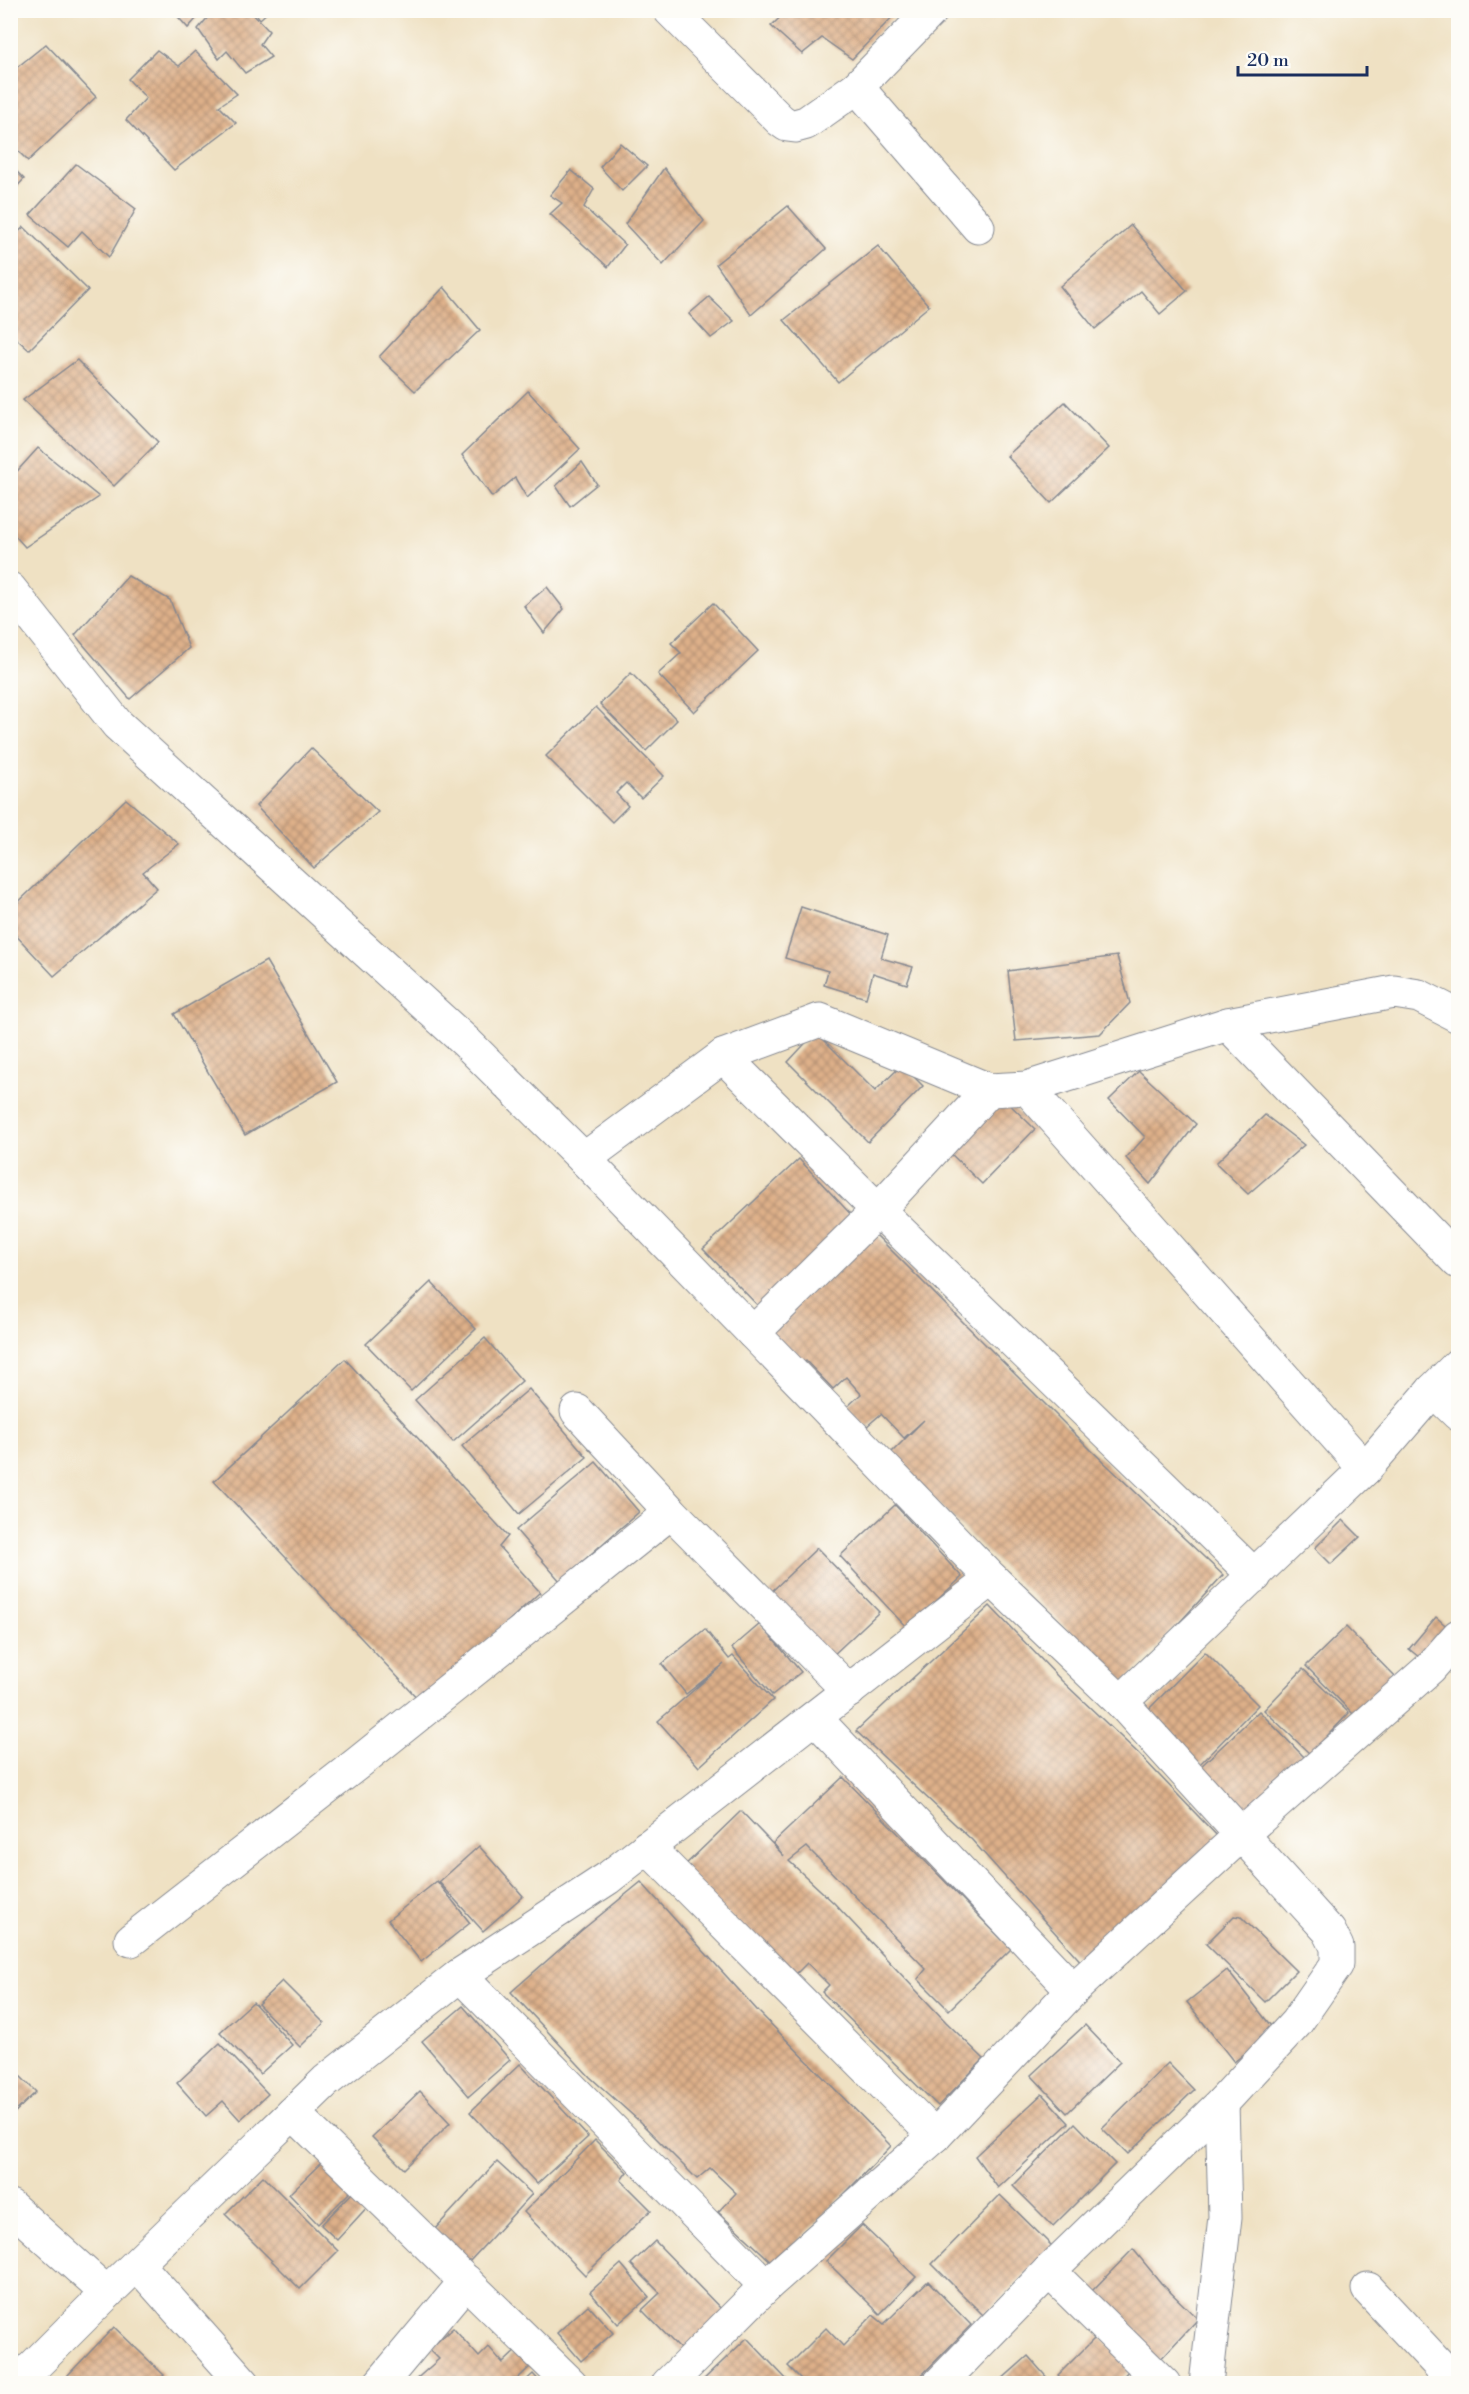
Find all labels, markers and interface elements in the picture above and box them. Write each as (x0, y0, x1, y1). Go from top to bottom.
scale bar (1238, 39, 1367, 77)
text: 20 m (1247, 49, 1289, 72)

